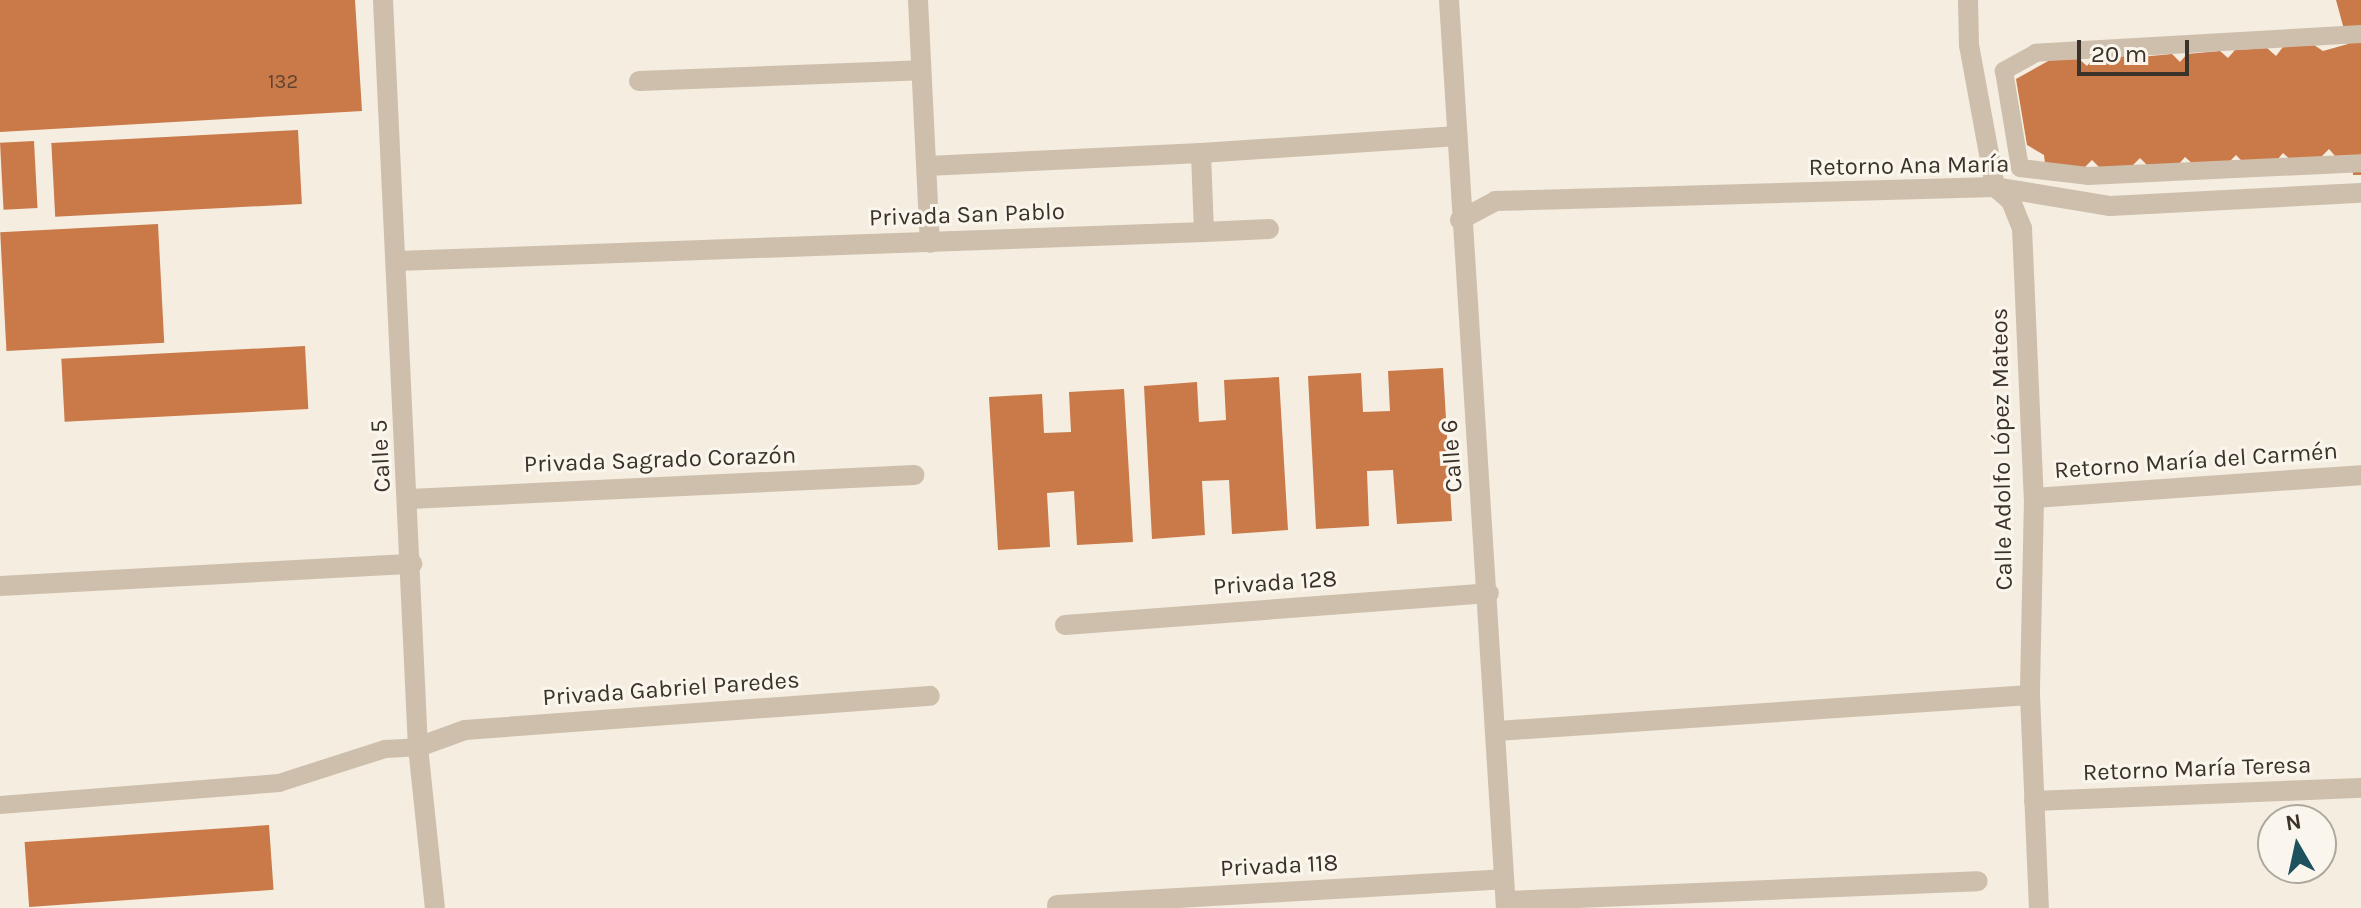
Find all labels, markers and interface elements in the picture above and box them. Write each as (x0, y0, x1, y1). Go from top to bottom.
scale bar (2081, 24, 2193, 74)
text: 20 m (2091, 40, 2147, 68)
house number: 132 (268, 69, 298, 93)
street label: Retorno Ana María (1808, 150, 2010, 182)
street label: Privada San Pablo (869, 197, 1065, 233)
street label: Calle Adolfo López Mateos (1985, 307, 2019, 591)
street label: Calle 5 (365, 419, 397, 493)
street label: Calle 6 (1435, 419, 1469, 493)
street label: Retorno María del Carmén (2053, 437, 2339, 485)
street label: Privada Sagrado Corazón (523, 441, 797, 479)
street label: Privada 128 (1212, 564, 1338, 602)
street label: Privada Gabriel Paredes (541, 666, 801, 712)
street label: Retorno María Teresa (2082, 751, 2312, 787)
north arrow (2257, 804, 2337, 884)
text: N (2284, 808, 2303, 836)
street label: Privada 118 (1219, 849, 1339, 883)

